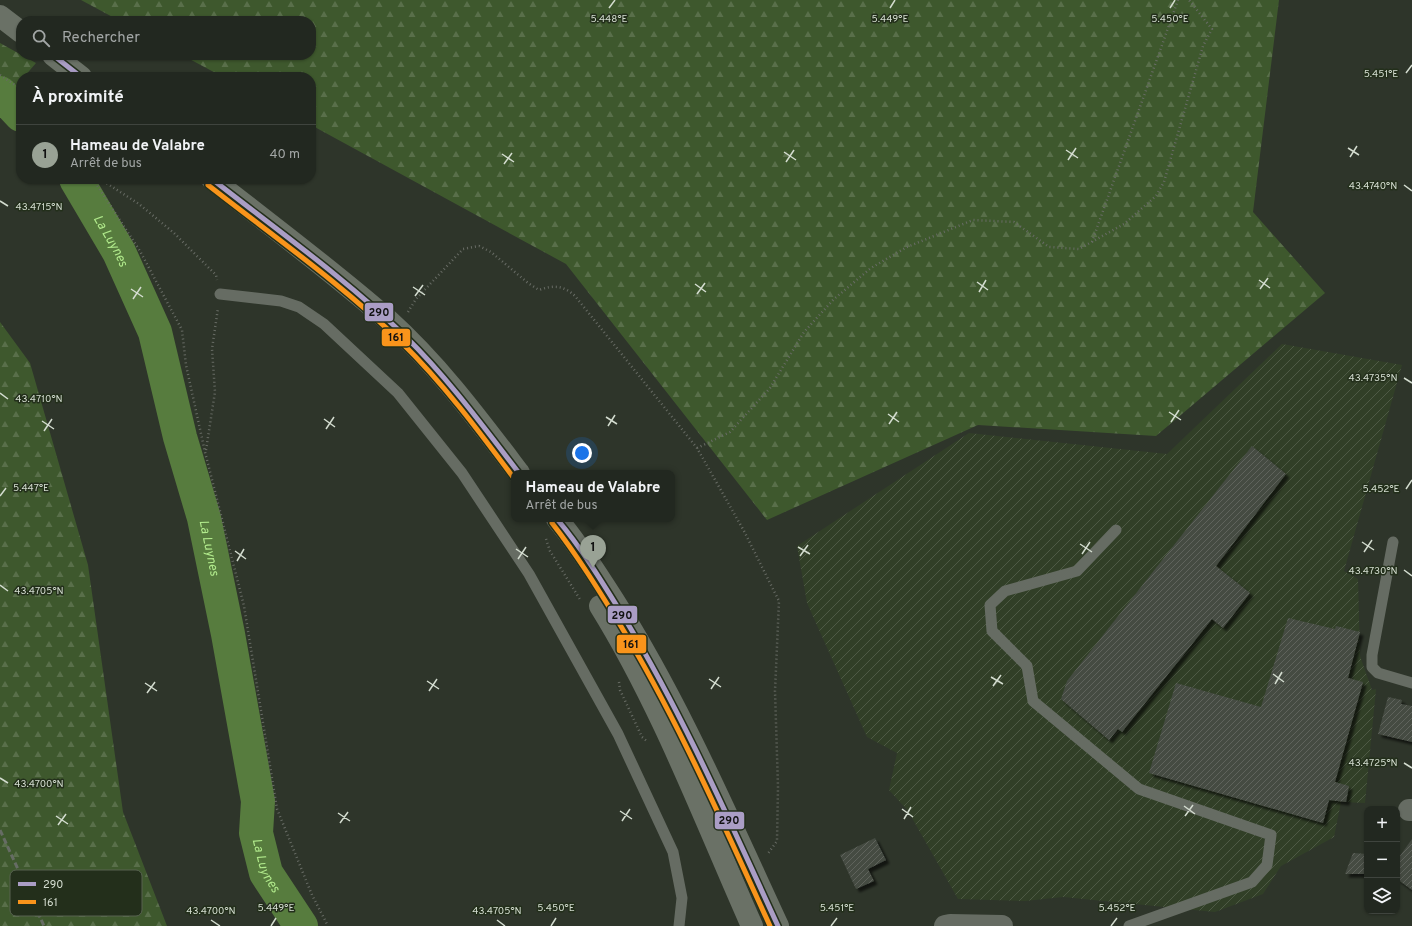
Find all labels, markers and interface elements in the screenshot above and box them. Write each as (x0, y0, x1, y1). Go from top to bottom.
text: 5.448°E (590, 13, 628, 26)
text: 5.449°E (872, 13, 908, 26)
text: 5.450°E (1151, 13, 1189, 26)
search box (16, 16, 316, 60)
icon: search (30, 27, 52, 49)
text: Rechercher (62, 29, 140, 48)
text: 5.451°E (1364, 68, 1398, 81)
text: À proximité (32, 87, 124, 109)
text: Hameau de Valabre (70, 137, 205, 156)
text: 1 (42, 147, 48, 163)
text: 40 m (270, 147, 300, 163)
text: Arrêt de bus (70, 156, 142, 172)
text: 43.4740°N (1349, 180, 1397, 193)
text: 43.4715°N (15, 201, 63, 214)
water label: La Luynes (89, 213, 131, 270)
line badge: 290 (364, 302, 394, 322)
text: 290 (369, 306, 389, 320)
line badge: 161 (381, 328, 411, 347)
text: 161 (388, 331, 404, 345)
text: 43.4735°N (1348, 372, 1398, 385)
text: 43.4710°N (15, 393, 63, 406)
your location (572, 443, 592, 463)
popup (511, 470, 675, 522)
text: Hameau de Valabre (526, 479, 660, 498)
text: 5.447°E (13, 482, 49, 495)
text: 5.452°E (1362, 483, 1400, 496)
text: Arrêt de bus (526, 498, 598, 514)
water label: La Luynes (195, 518, 222, 578)
pin: 1 (580, 535, 606, 568)
text: 43.4730°N (1348, 565, 1398, 578)
text: 43.4705°N (14, 585, 64, 598)
line badge: 290 (607, 605, 638, 624)
text: 290 (612, 609, 632, 623)
line badge: 161 (616, 634, 647, 654)
text: 161 (623, 638, 639, 652)
text: 43.4725°N (1348, 757, 1398, 770)
text: 43.4700°N (14, 778, 64, 791)
map controls (1364, 806, 1400, 914)
button: + (1364, 806, 1400, 842)
line badge: 290 (714, 811, 745, 830)
text: 290 (719, 814, 739, 828)
water label: La Luynes (248, 837, 283, 896)
button: − (1364, 842, 1400, 878)
legend (10, 870, 142, 916)
text: 290 (43, 878, 63, 892)
button: layers (1364, 878, 1400, 914)
text: 161 (43, 896, 58, 910)
text: 5.449°E (258, 902, 294, 915)
text: 5.450°E (537, 902, 575, 915)
text: 5.451°E (820, 902, 854, 915)
text: 5.452°E (1098, 902, 1136, 915)
text: 43.4700°N (186, 905, 236, 918)
text: 43.4705°N (472, 905, 522, 918)

